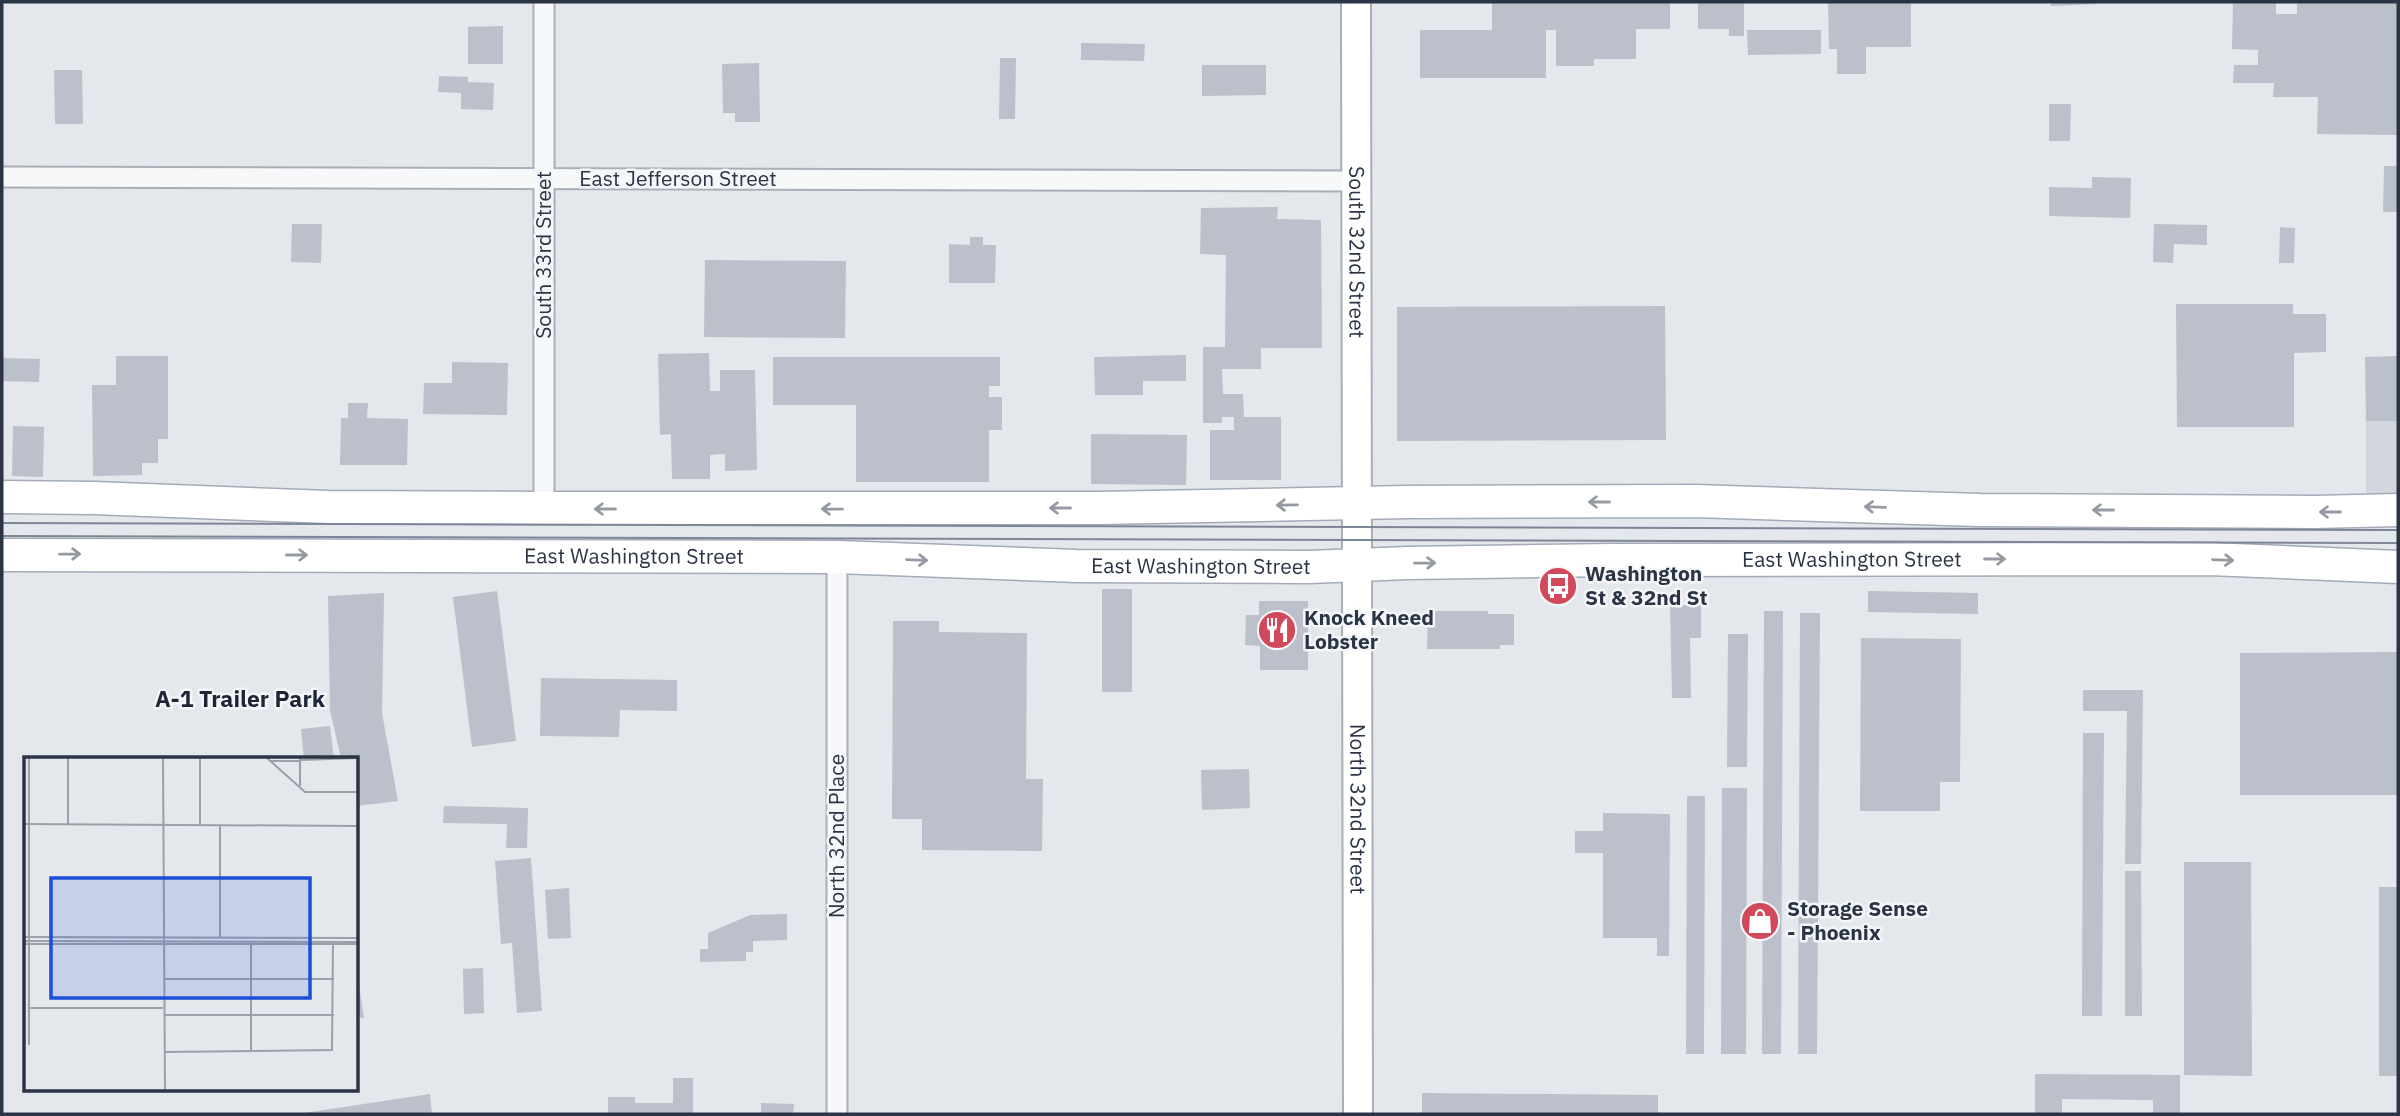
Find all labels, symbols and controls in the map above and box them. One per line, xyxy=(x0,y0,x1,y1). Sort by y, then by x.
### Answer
street label: East Jefferson Street xyxy=(579,164,777,192)
street label: South 32nd Street xyxy=(1343,166,1372,338)
street label: South 33rd Street xyxy=(529,171,557,339)
one-way arrow xyxy=(1587,495,1610,509)
one-way arrow xyxy=(1276,498,1299,512)
one-way arrow xyxy=(1864,500,1887,514)
one-way arrow xyxy=(1049,501,1072,515)
one-way arrow xyxy=(594,502,617,515)
one-way arrow xyxy=(821,502,844,516)
one-way arrow xyxy=(2091,503,2114,517)
one-way arrow xyxy=(2319,505,2342,519)
street label: East Washington Street xyxy=(524,541,744,570)
street label: East Washington Street xyxy=(1742,544,1962,573)
one-way arrow xyxy=(58,547,81,561)
one-way arrow xyxy=(286,548,309,562)
street label: East Washington Street xyxy=(1091,551,1311,580)
one-way arrow xyxy=(1983,552,2006,566)
one-way arrow xyxy=(905,553,928,567)
one-way arrow xyxy=(2211,553,2234,566)
one-way arrow xyxy=(1413,556,1436,569)
place label: Washington St & 32nd St xyxy=(1585,559,1708,611)
bus stop icon: Washington St & 32nd St xyxy=(1537,565,1579,607)
place label: Knock Kneed Lobster xyxy=(1304,603,1434,655)
restaurant icon: Knock Kneed Lobster xyxy=(1256,609,1298,651)
district label: A-1 Trailer Park xyxy=(155,683,326,713)
street label: North 32nd Street xyxy=(1344,724,1373,894)
street label: North 32nd Place xyxy=(822,754,850,918)
inset map xyxy=(24,757,359,1092)
place label: Storage Sense - Phoenix xyxy=(1787,894,1928,946)
shop icon: Storage Sense - Phoenix xyxy=(1739,900,1781,942)

